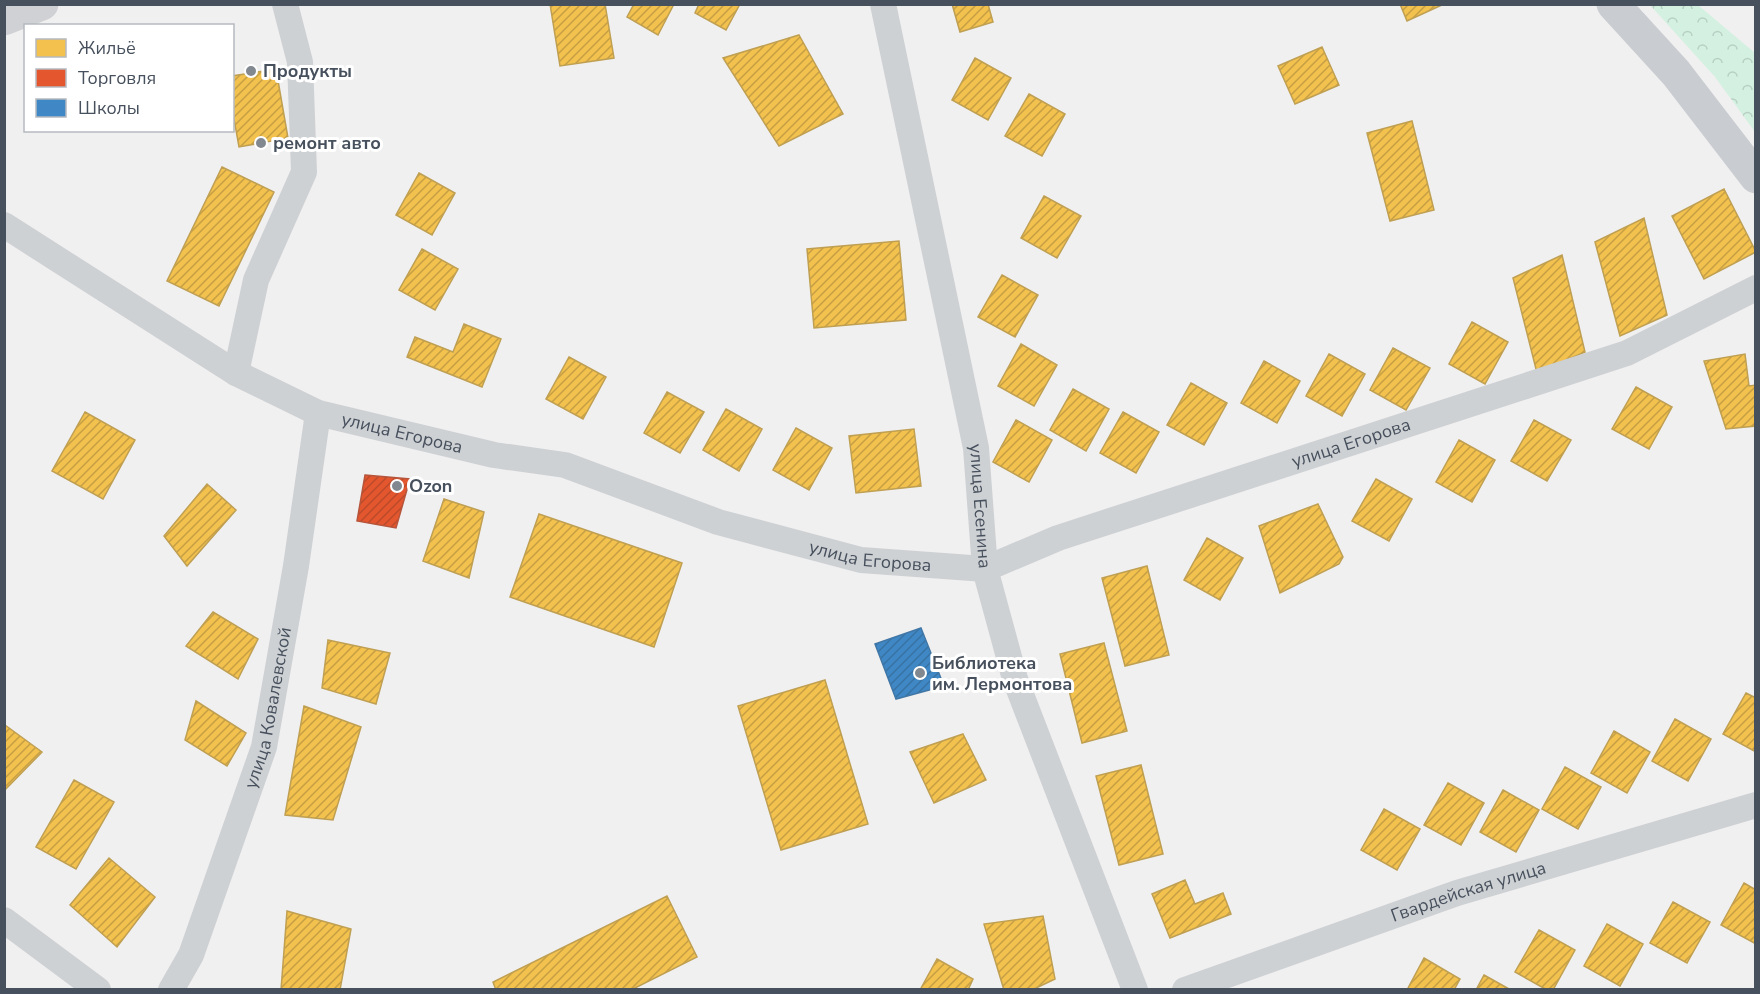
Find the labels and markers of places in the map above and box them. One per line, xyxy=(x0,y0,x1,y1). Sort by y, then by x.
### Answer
place label: Продукты xyxy=(263,59,352,83)
marker: Продукты xyxy=(244,64,258,78)
place label: ремонт авто xyxy=(273,131,381,155)
marker: ремонт авто xyxy=(254,136,268,150)
place label: Ozon xyxy=(409,474,452,498)
marker: Ozon xyxy=(390,479,404,493)
place label: Библиотека им. Лермонтова xyxy=(932,651,1072,696)
marker: Библиотека им. Лермонтова xyxy=(913,666,927,680)

